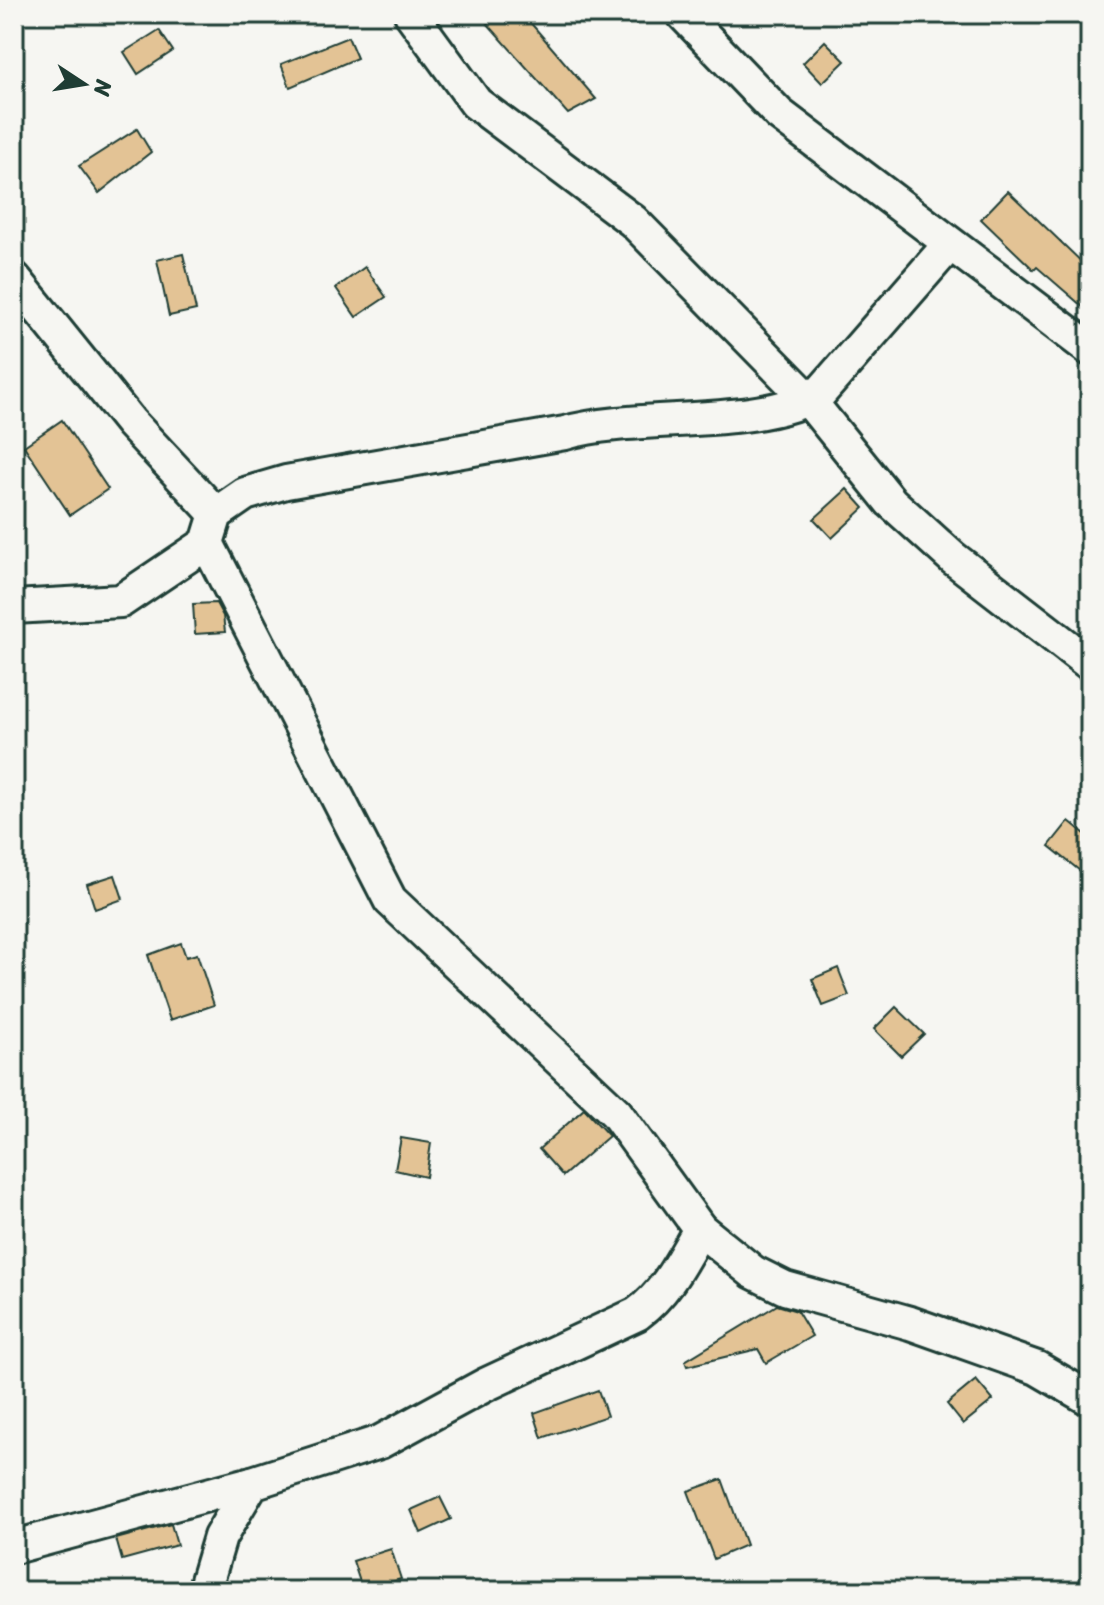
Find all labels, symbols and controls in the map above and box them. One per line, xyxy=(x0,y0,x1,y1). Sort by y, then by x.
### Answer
north arrow xyxy=(44,44,124,124)
text: N xyxy=(82,76,124,100)

